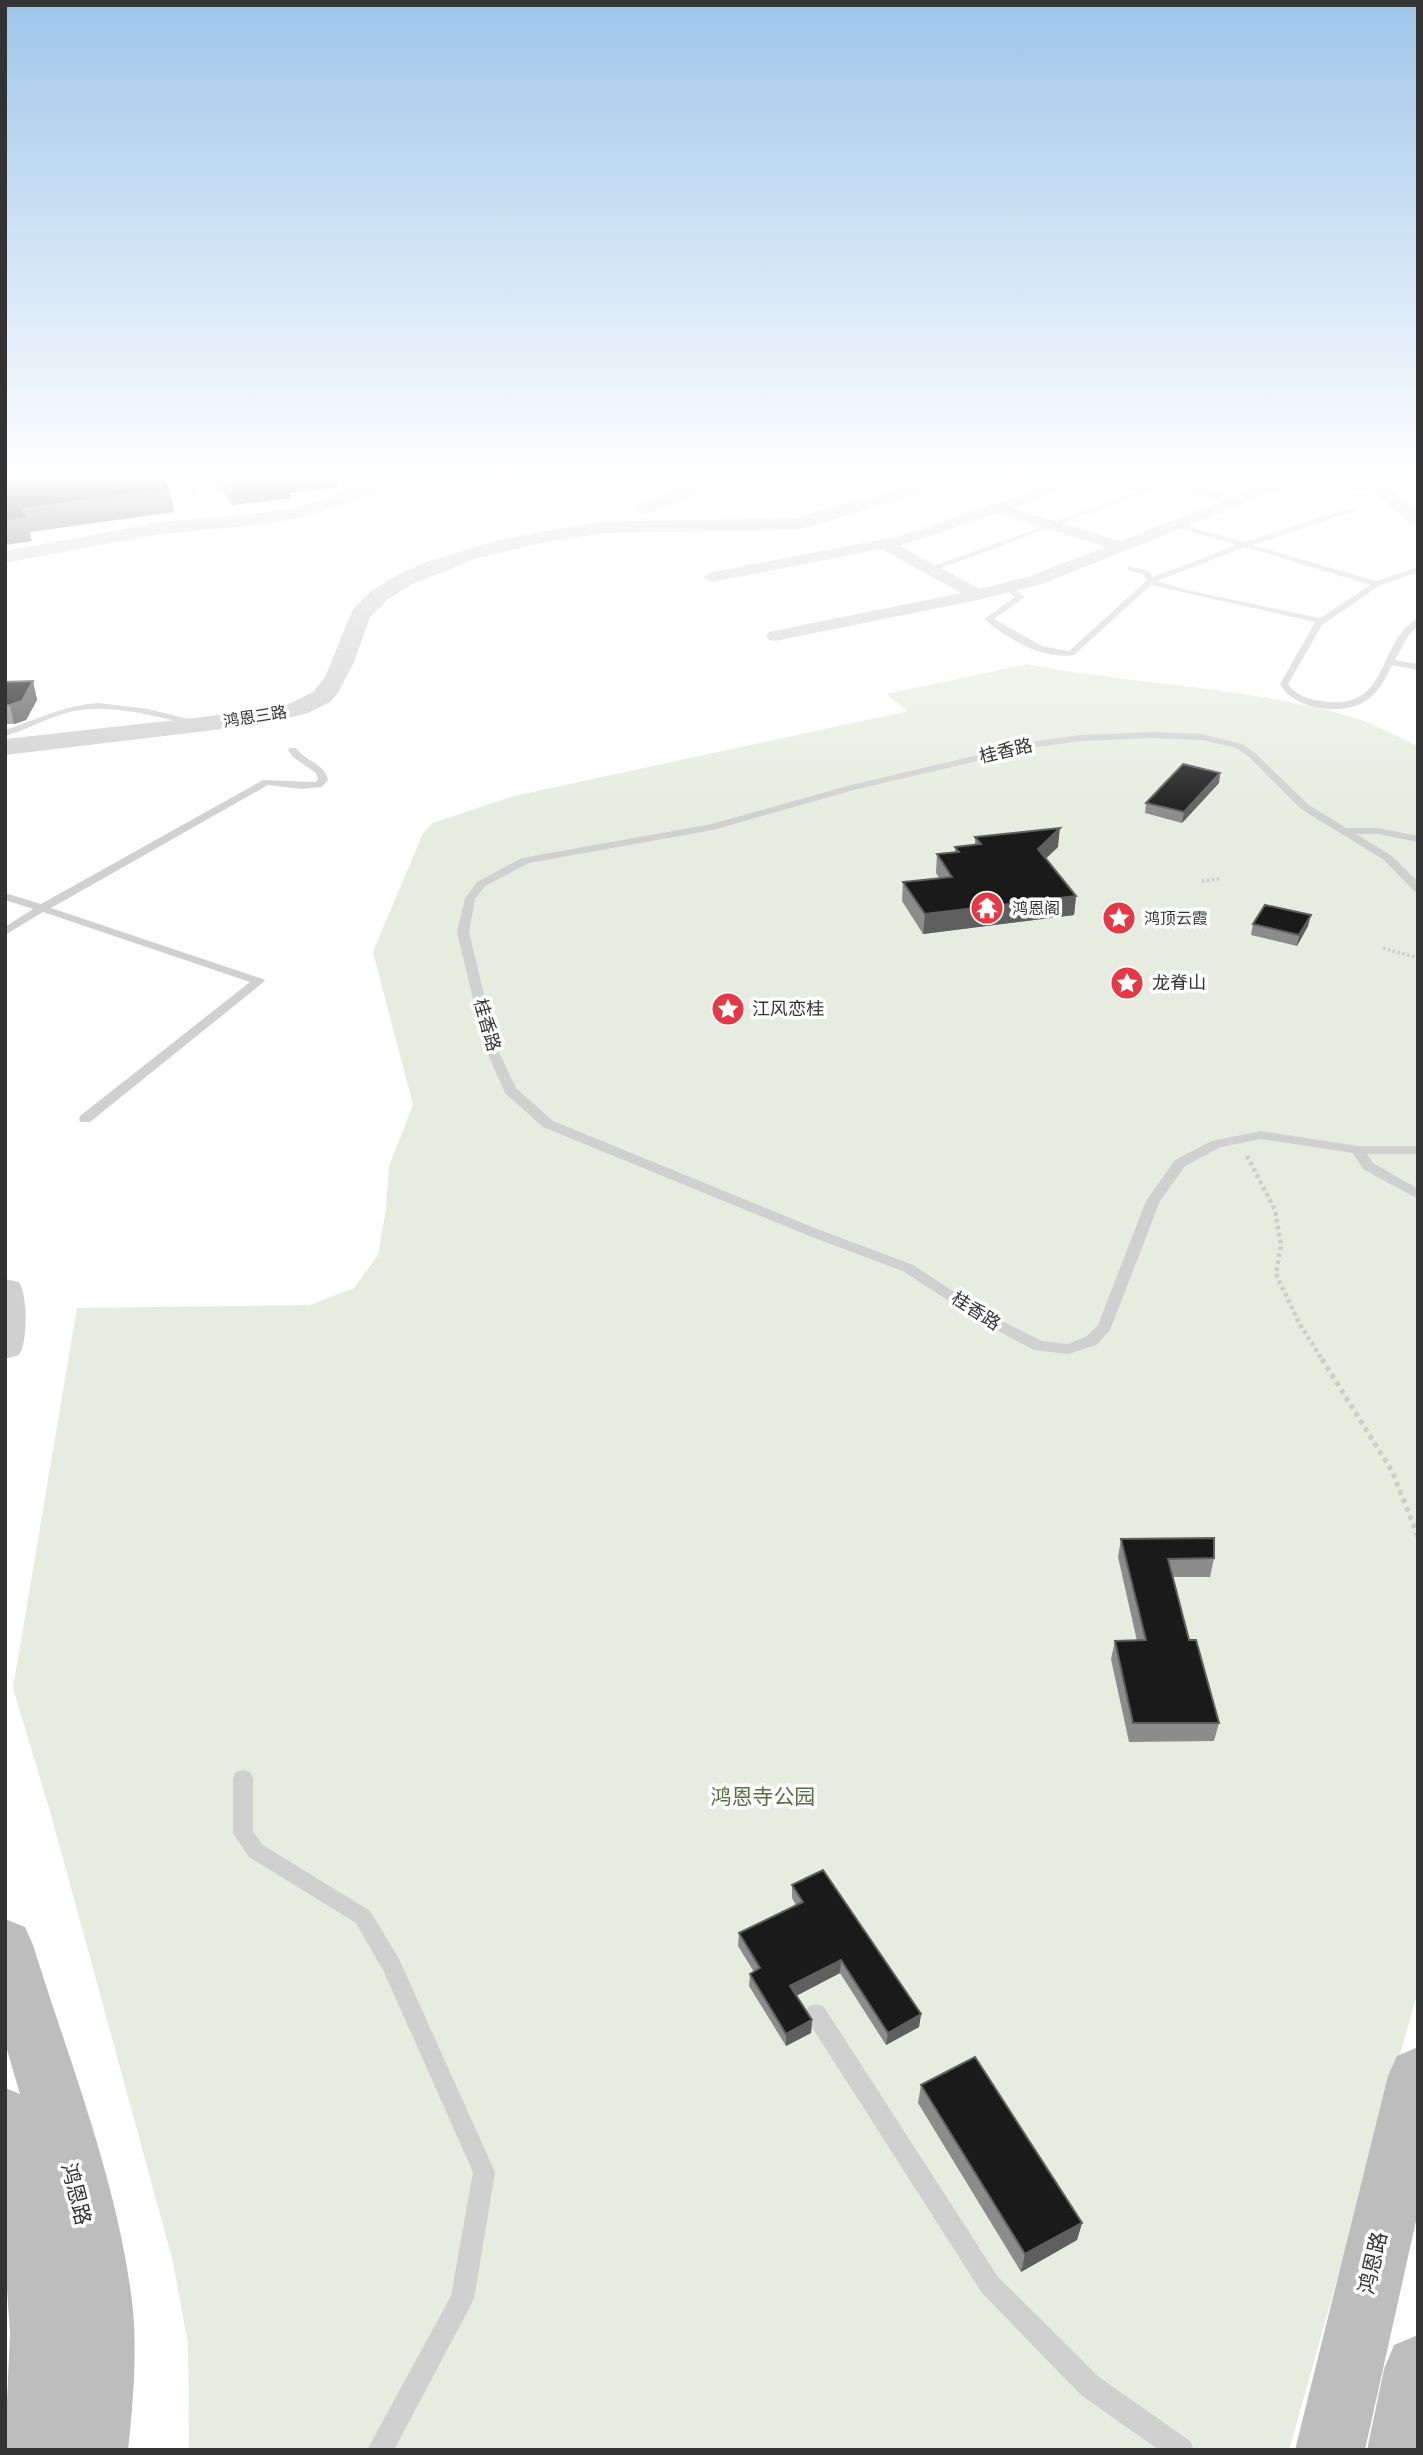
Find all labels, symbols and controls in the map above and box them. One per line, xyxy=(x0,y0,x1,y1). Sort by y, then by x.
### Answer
street label: 鸿恩三路 xyxy=(222,701,288,731)
street label: 桂香路 xyxy=(977,733,1035,767)
temple icon: 鸿恩阁 xyxy=(968,889,1006,927)
place label: 鸿恩阁 xyxy=(1012,898,1060,918)
place icon: 鸿顶云霞 xyxy=(1100,899,1138,937)
place label: 鸿顶云霞 xyxy=(1144,908,1208,928)
place icon: 龙脊山 xyxy=(1108,964,1146,1002)
place label: 龙脊山 xyxy=(1152,971,1206,993)
place icon: 江风恋桂 xyxy=(709,990,747,1028)
street label: 桂香路 xyxy=(470,996,506,1054)
place label: 江风恋桂 xyxy=(752,997,824,1019)
street label: 桂香路 xyxy=(948,1286,1005,1334)
park label: 鸿恩寺公园 xyxy=(711,1783,816,1809)
street label: 鸿恩路 xyxy=(57,2160,97,2227)
street label: 鸿恩路 xyxy=(1352,2229,1392,2296)

